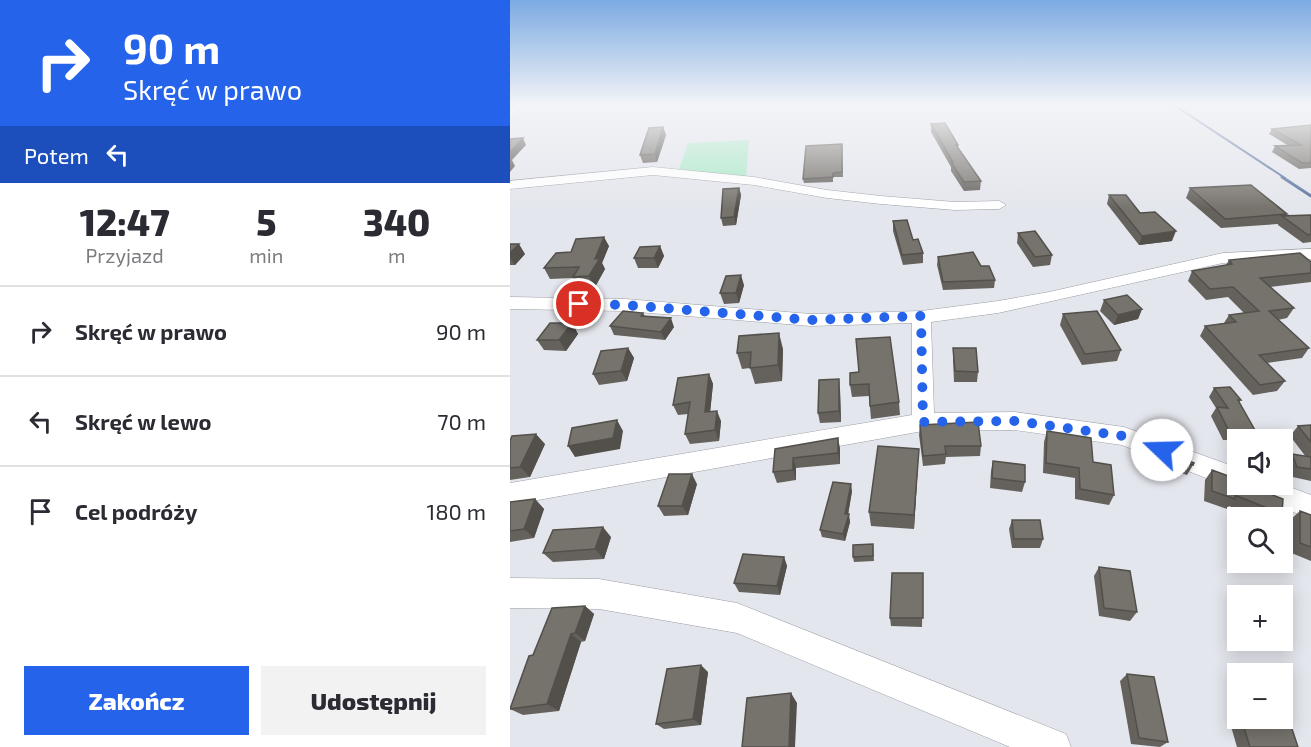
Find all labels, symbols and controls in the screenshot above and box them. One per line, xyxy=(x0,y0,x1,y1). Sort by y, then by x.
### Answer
text: 90 m xyxy=(123,22,220,72)
icon: right xyxy=(24,24,102,102)
text: Skręć w prawo xyxy=(123,73,302,105)
icon: left xyxy=(101,138,134,171)
text: Potem xyxy=(24,142,89,168)
text: 12:47 xyxy=(80,200,170,243)
text: 5 xyxy=(256,200,276,243)
text: 340 xyxy=(363,200,430,243)
text: Przyjazd xyxy=(86,243,164,267)
text: min xyxy=(249,243,283,267)
text: m xyxy=(388,243,405,267)
pin xyxy=(553,278,604,329)
icon: arrive xyxy=(562,287,595,320)
icon: right xyxy=(24,315,57,348)
text: Skręć w prawo xyxy=(75,318,227,344)
text: 90 m xyxy=(436,318,486,344)
icon: left xyxy=(24,405,57,438)
text: Skręć w lewo xyxy=(75,408,212,434)
text: 70 m xyxy=(437,408,486,434)
position arrow xyxy=(1130,418,1194,482)
map controls xyxy=(1227,429,1293,729)
button: sound xyxy=(1227,429,1293,495)
icon: arrive xyxy=(24,495,57,528)
text: Cel podróży xyxy=(75,498,197,524)
text: 180 m xyxy=(426,498,486,524)
button: search xyxy=(1227,507,1293,573)
button: + xyxy=(1227,585,1293,651)
button: − xyxy=(1227,663,1293,729)
button: Zakończ xyxy=(24,666,249,735)
button: Udostępnij xyxy=(261,666,486,735)

